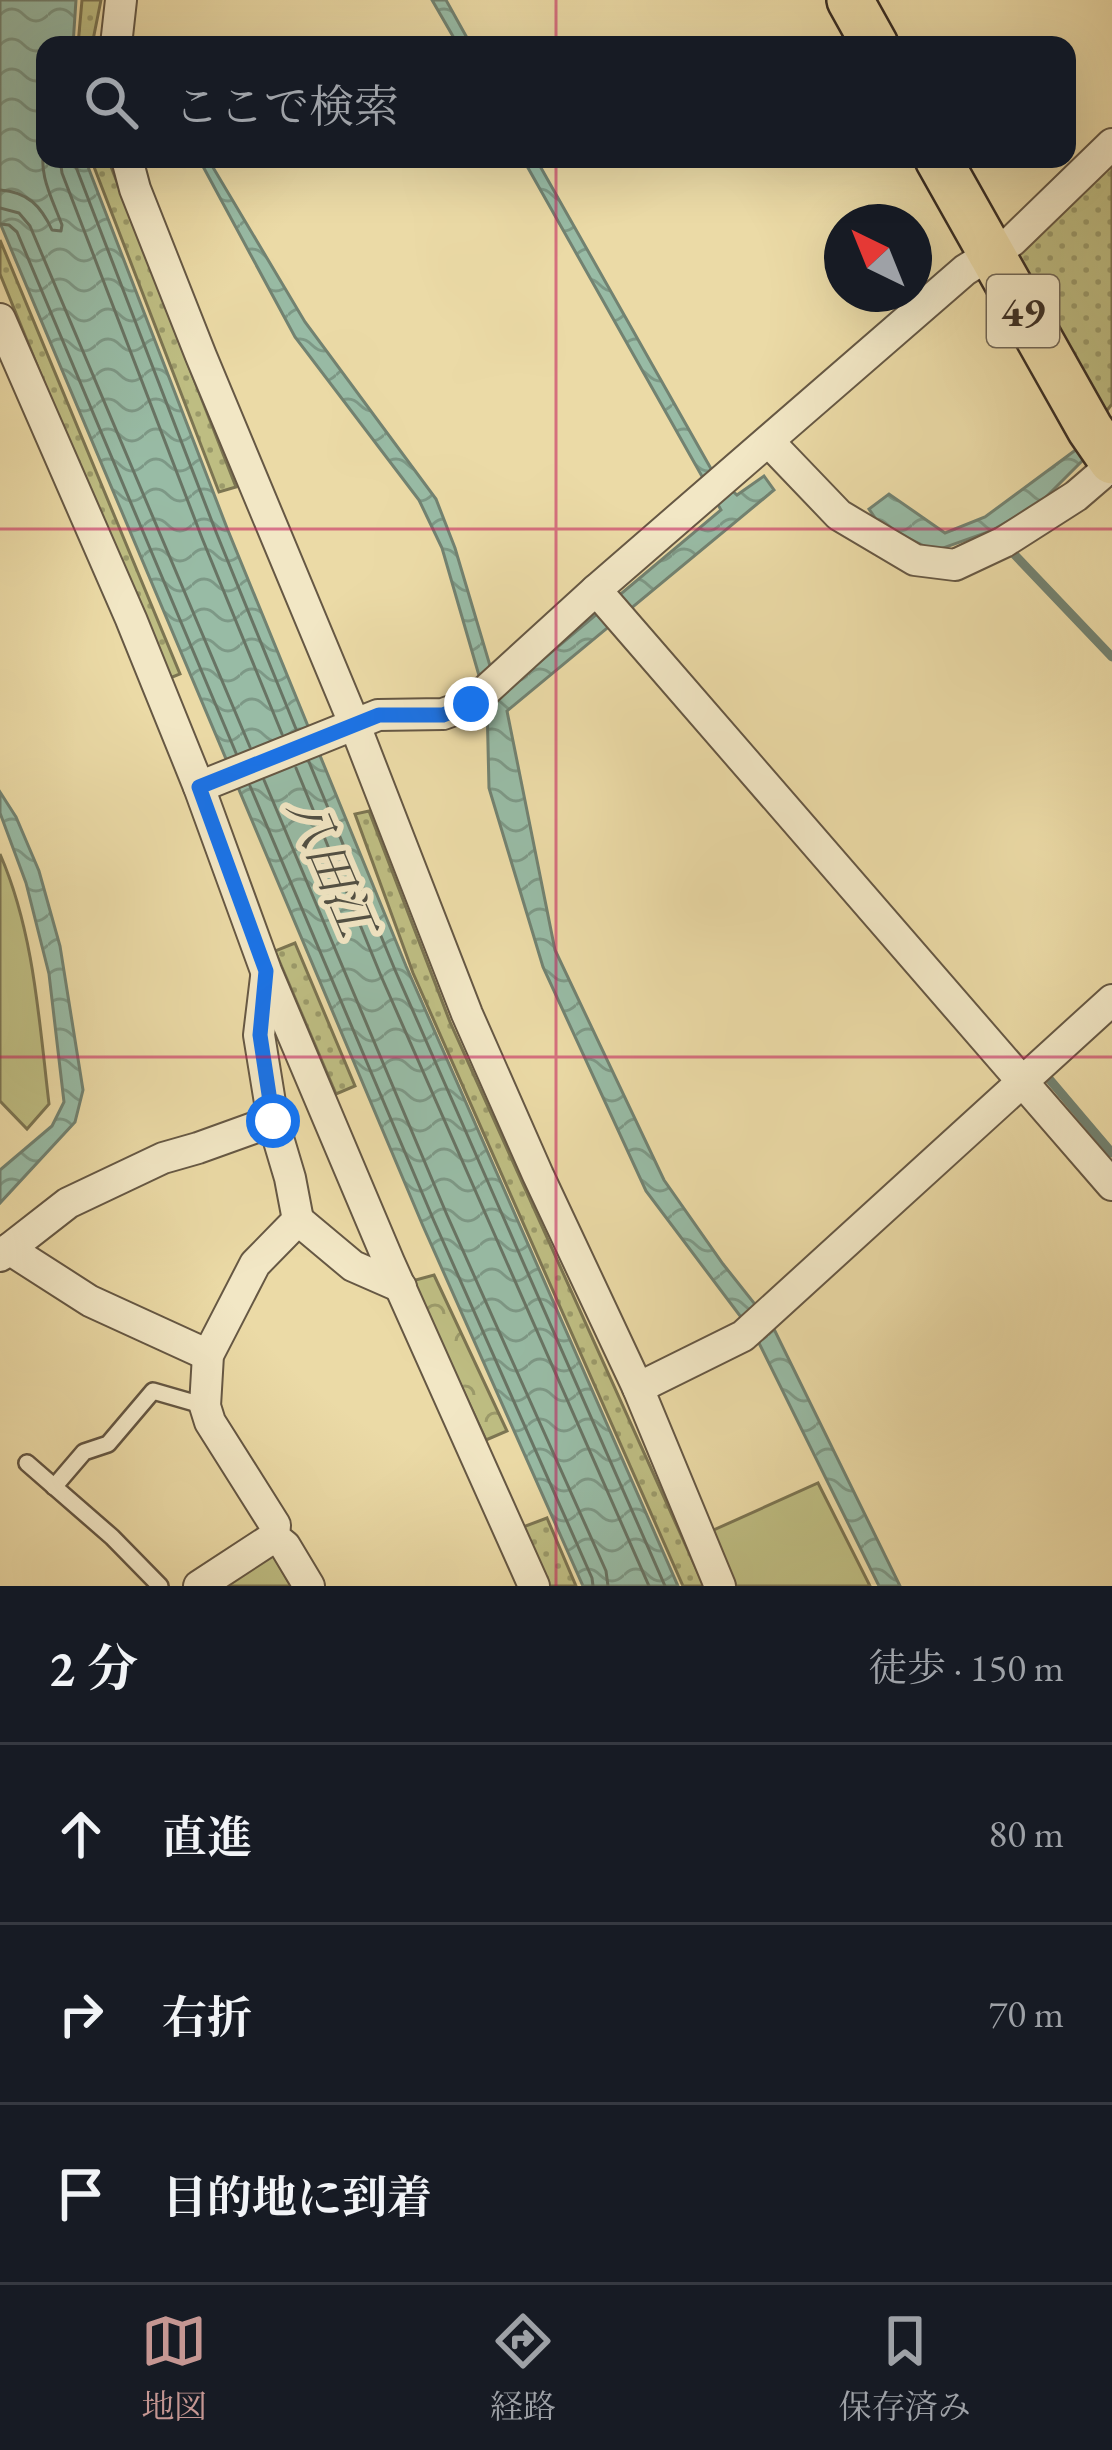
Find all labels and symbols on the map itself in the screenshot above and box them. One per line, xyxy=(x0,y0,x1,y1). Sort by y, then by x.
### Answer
north arrow xyxy=(824,204,932,312)
road number: 49 xyxy=(987,275,1059,347)
route end xyxy=(444,677,498,731)
water label: 八田江 xyxy=(274,788,390,950)
route start xyxy=(246,1094,300,1148)

